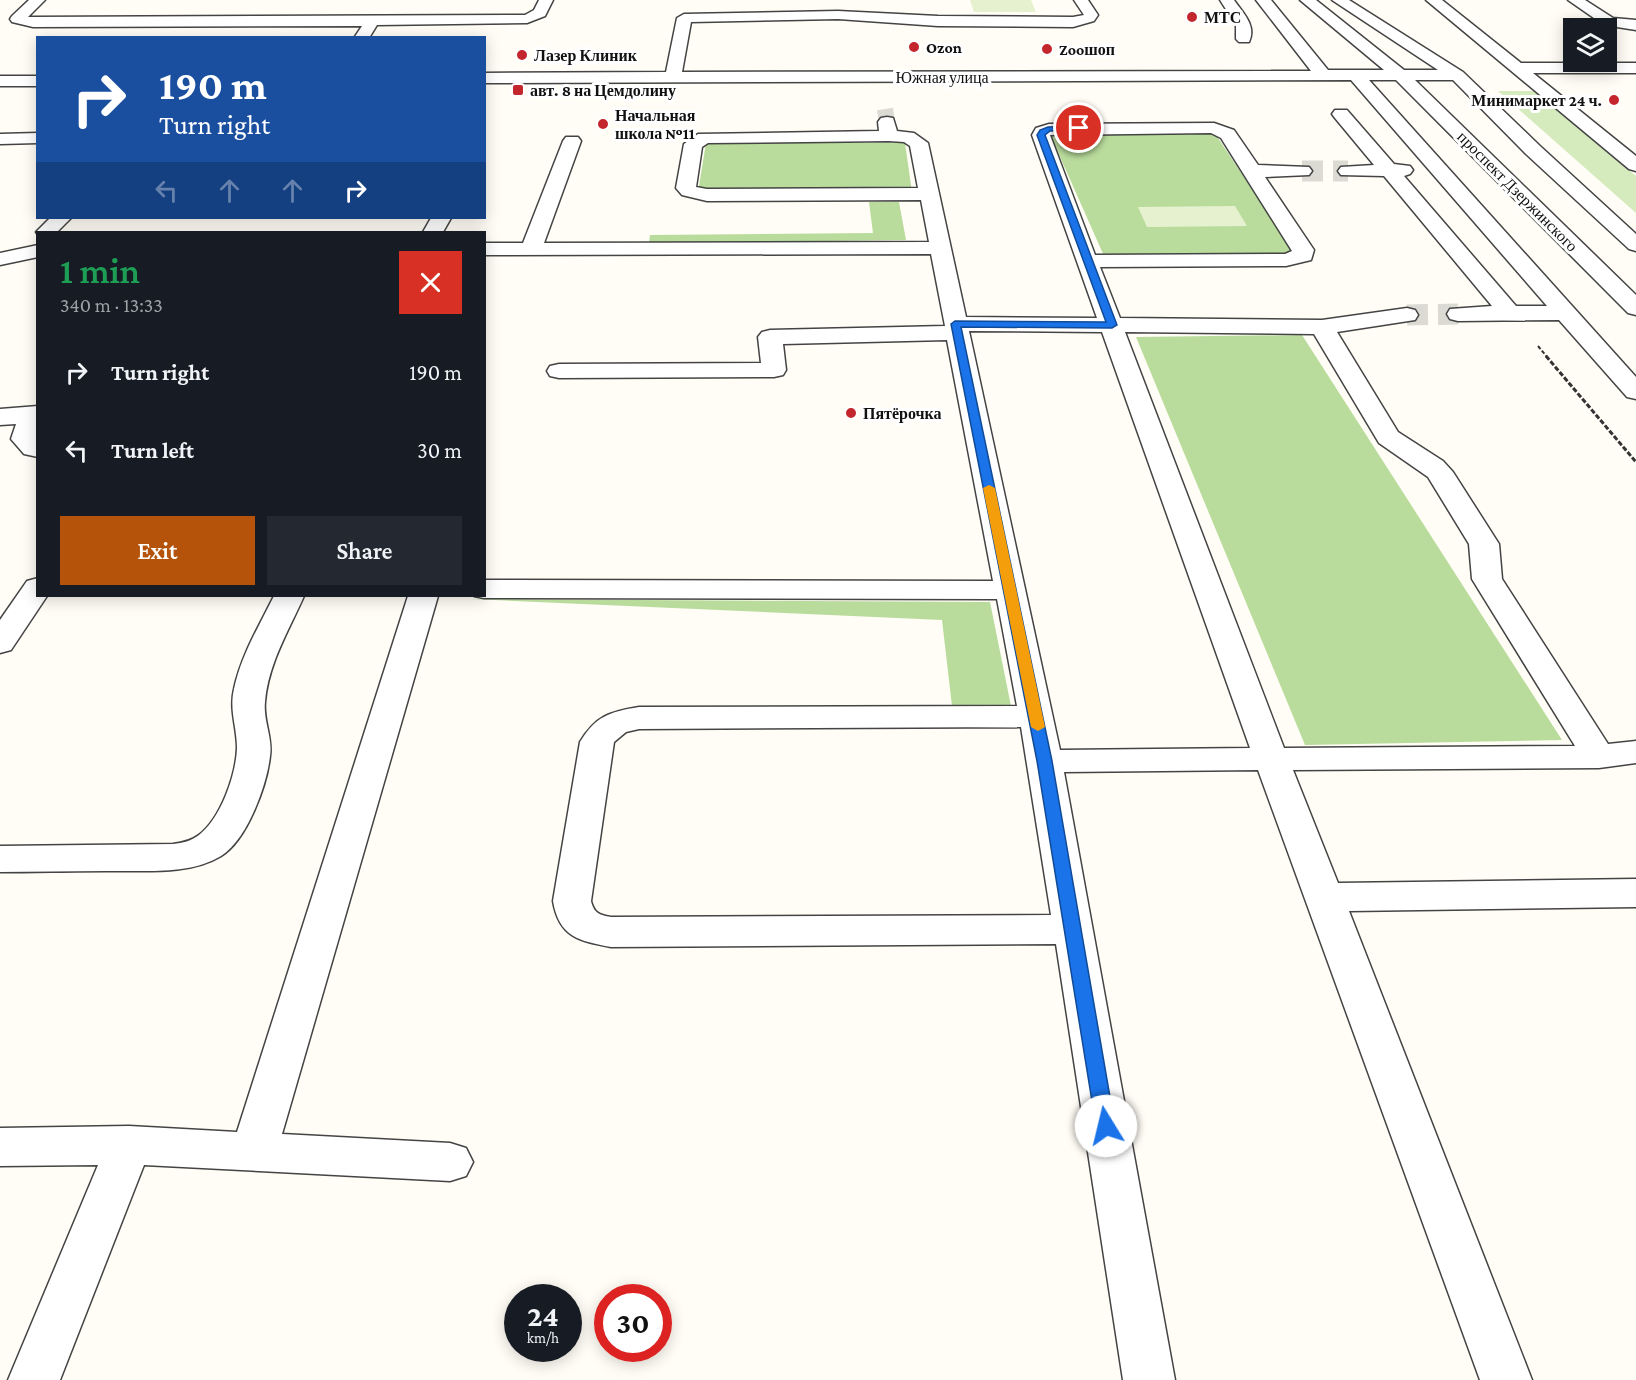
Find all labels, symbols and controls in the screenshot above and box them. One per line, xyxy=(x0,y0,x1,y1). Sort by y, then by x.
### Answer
place label: МТС xyxy=(1204,9,1241,26)
marker: МТС xyxy=(1185,10,1199,24)
map controls xyxy=(1563,18,1617,72)
button: layers xyxy=(1563,18,1617,72)
place label: Ozon xyxy=(926,39,962,56)
marker: Ozon xyxy=(907,40,921,54)
place label: Zooшоп xyxy=(1059,41,1115,58)
marker: Zooшоп xyxy=(1040,42,1054,56)
place label: Лазер Клиник xyxy=(534,47,638,65)
marker: Лазер Клиник xyxy=(515,48,529,62)
icon: right xyxy=(60,60,138,138)
text: 190 m xyxy=(159,61,267,108)
street label: Южная улица xyxy=(895,69,989,87)
place label: авт. 8 на Цемдолину xyxy=(530,82,676,100)
marker: авт. 8 на Цемдолину xyxy=(511,83,525,97)
place label: Минимаркет 24 ч. xyxy=(1471,92,1602,110)
marker: Минимаркет 24 ч. xyxy=(1607,93,1621,107)
pin xyxy=(1053,102,1104,153)
place label: Начальная школа №11 xyxy=(615,107,696,142)
text: Turn right xyxy=(159,110,270,140)
icon: arrive xyxy=(1062,111,1095,144)
marker: Начальная школа №11 xyxy=(596,117,610,131)
street label: проспект Дзержинского xyxy=(1454,128,1581,255)
icon: left xyxy=(150,174,183,207)
icon: ahead xyxy=(213,174,246,207)
icon: ahead xyxy=(276,174,309,207)
icon: right xyxy=(339,174,372,207)
text: 1 min xyxy=(60,251,140,291)
button: close xyxy=(399,251,462,314)
text: 340 m · 13:33 xyxy=(60,294,163,316)
icon: right xyxy=(60,356,93,389)
text: Turn right xyxy=(111,360,209,385)
text: 190 m xyxy=(409,360,462,385)
place label: Пятёрочка xyxy=(863,405,942,423)
marker: Пятёрочка xyxy=(844,406,858,420)
icon: left xyxy=(60,434,93,467)
text: Turn left xyxy=(111,438,194,463)
text: 30 m xyxy=(417,438,462,463)
button: Exit xyxy=(60,516,255,585)
button: Share xyxy=(267,516,462,585)
position arrow xyxy=(1074,1094,1138,1158)
speed limit sign: 30 xyxy=(594,1284,672,1362)
text: 24 xyxy=(527,1299,559,1332)
text: km/h xyxy=(527,1330,559,1346)

